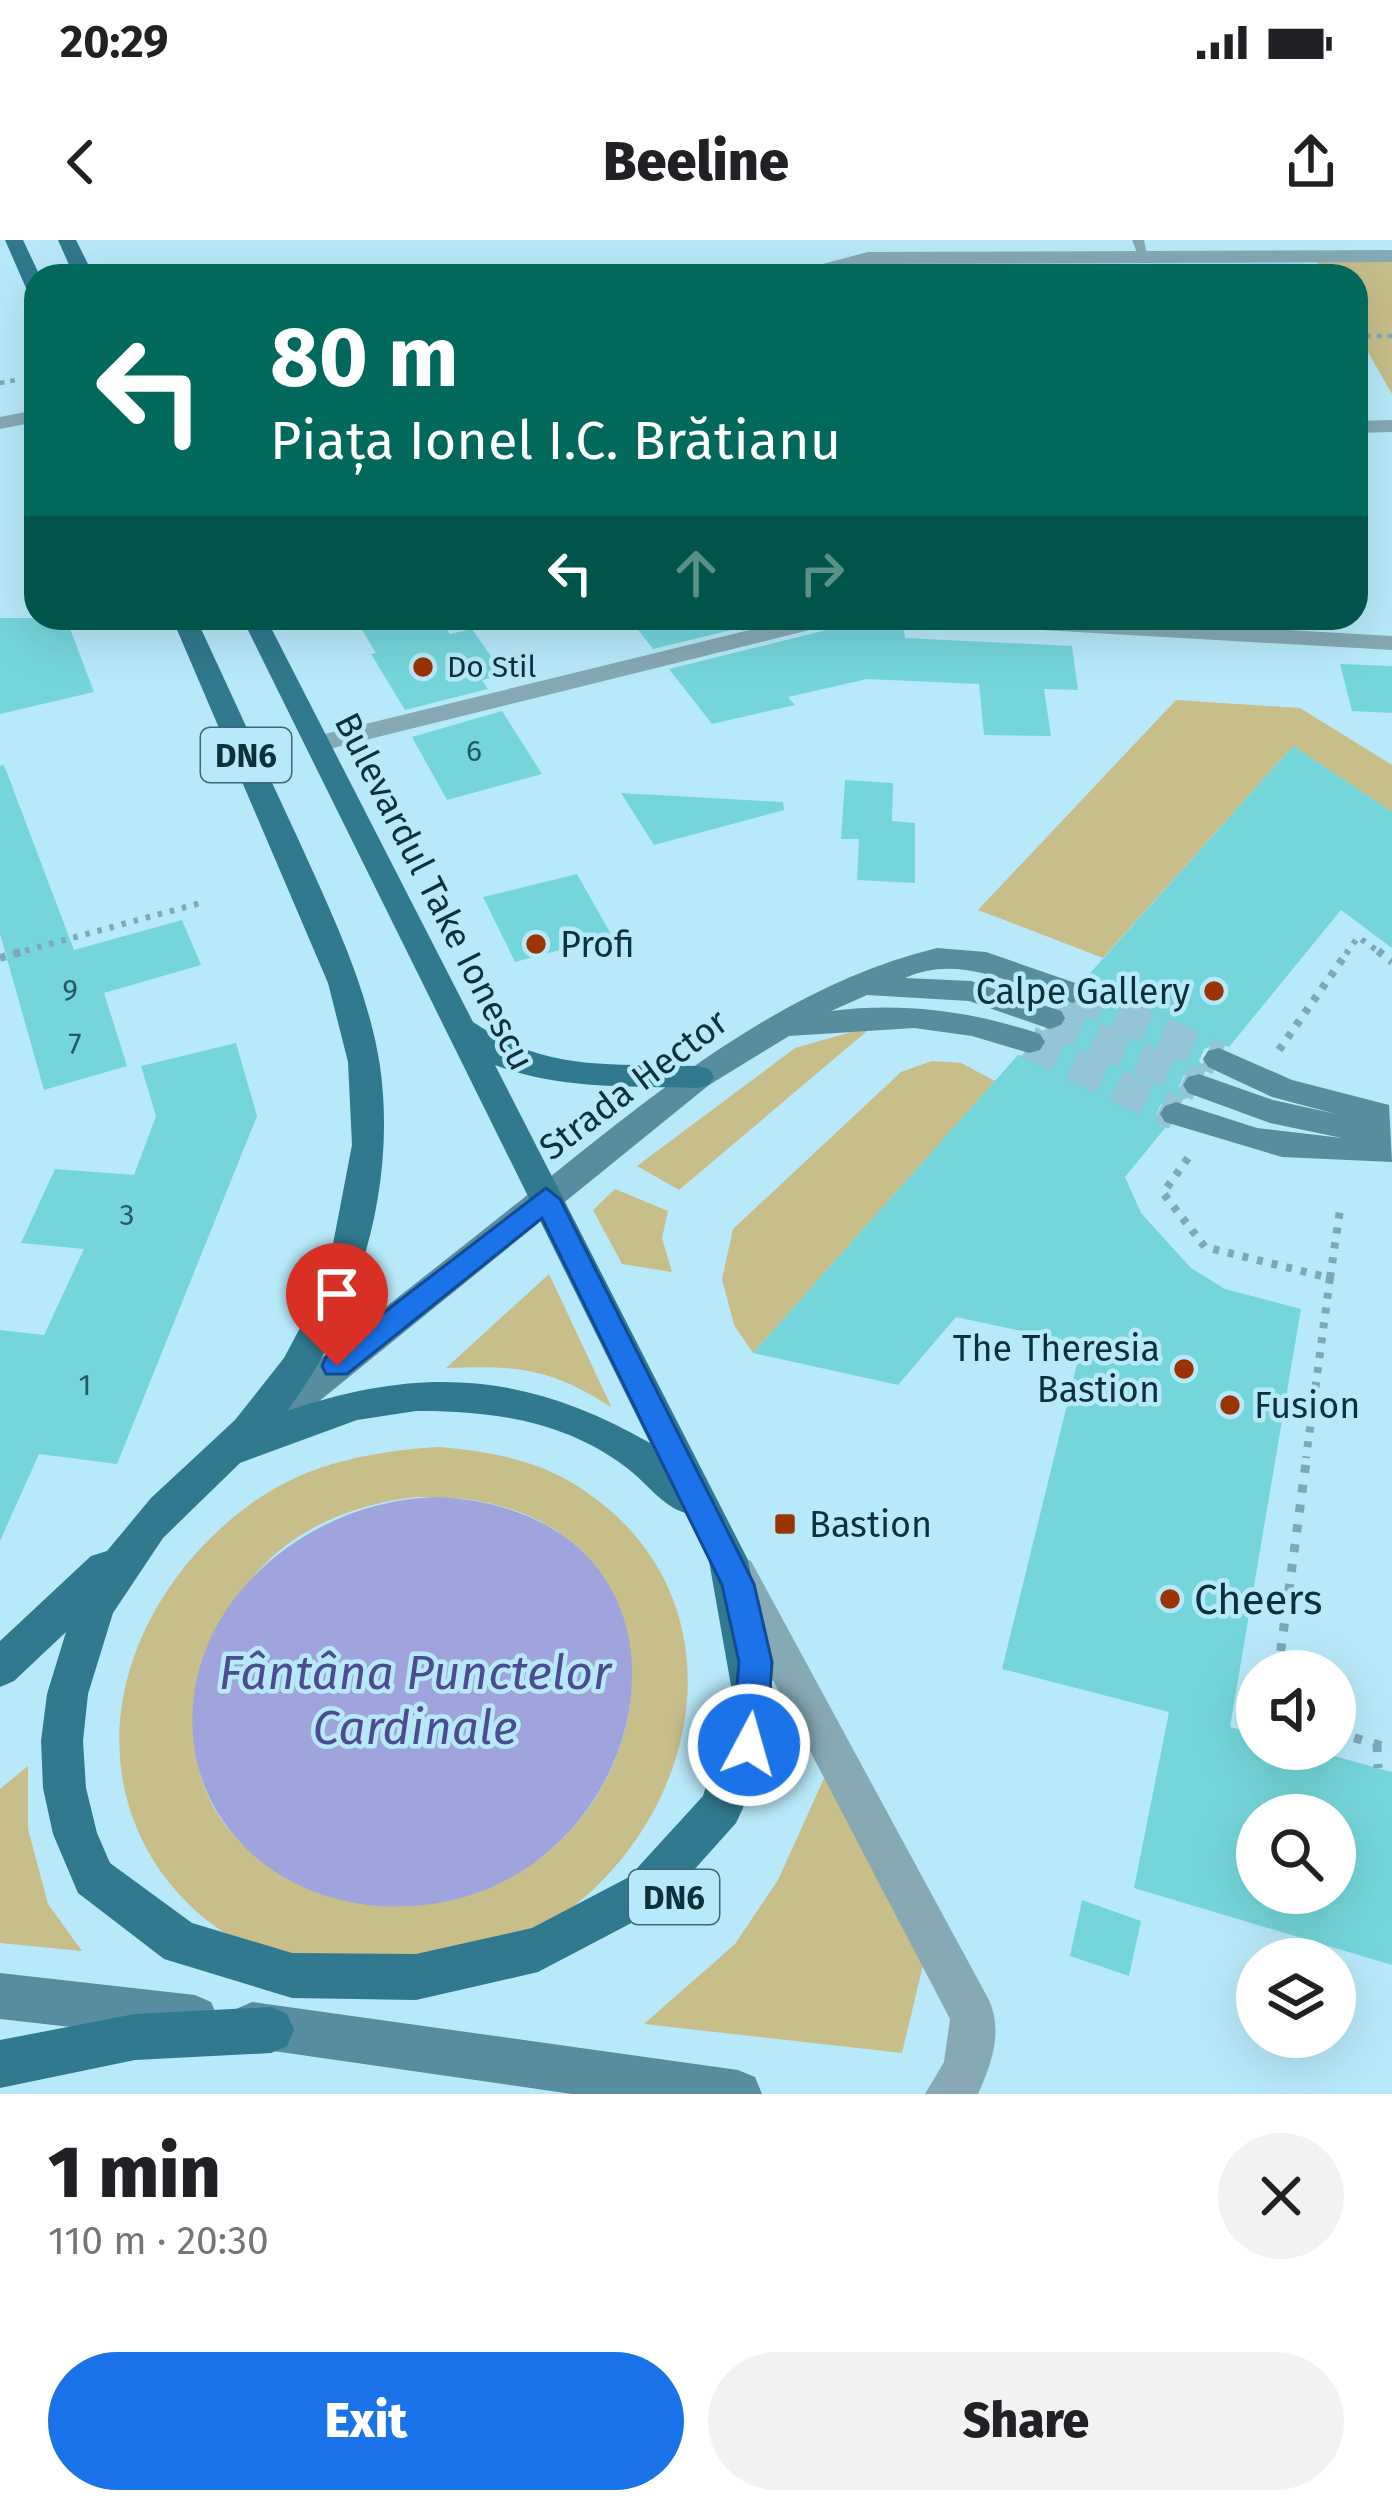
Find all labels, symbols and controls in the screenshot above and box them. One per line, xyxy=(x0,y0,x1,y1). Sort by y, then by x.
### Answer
text: 20:29 xyxy=(60,15,168,69)
icon: back xyxy=(48,129,114,195)
icon: share xyxy=(1278,129,1344,195)
text: Beeline xyxy=(603,130,789,194)
text: 80 m xyxy=(270,307,459,408)
icon: left xyxy=(72,312,228,468)
text: Piața Ionel I.C. Brătianu xyxy=(270,409,841,473)
icon: left xyxy=(537,540,603,606)
icon: ahead xyxy=(663,540,729,606)
icon: right xyxy=(789,540,855,606)
place label: Do Stil xyxy=(447,649,536,685)
marker: Do Stil xyxy=(410,654,436,680)
street label: Bulevardul Take Ionescu xyxy=(325,705,543,1078)
road number: DN6 xyxy=(201,728,291,782)
house number: 6 xyxy=(466,733,482,769)
place label: Profi xyxy=(560,923,635,967)
marker: Profi xyxy=(523,931,549,957)
place label: Calpe Gallery xyxy=(976,970,1190,1014)
house number: 9 xyxy=(62,972,78,1008)
marker: Calpe Gallery xyxy=(1201,978,1227,1004)
street label: Strada Hector xyxy=(531,1000,736,1170)
house number: 7 xyxy=(68,1026,82,1062)
house number: 3 xyxy=(120,1197,134,1233)
pin xyxy=(286,1243,388,1366)
icon: arrive xyxy=(304,1261,370,1327)
place label: The Theresia Bastion xyxy=(953,1327,1160,1412)
marker: The Theresia Bastion xyxy=(1171,1356,1197,1382)
house number: 1 xyxy=(79,1367,92,1403)
place label: Fusion xyxy=(1254,1384,1360,1428)
marker: Fusion xyxy=(1217,1392,1243,1418)
place label: Bastion xyxy=(809,1503,932,1547)
marker: Bastion xyxy=(772,1511,798,1537)
place label: Cheers xyxy=(1194,1575,1323,1625)
marker: Cheers xyxy=(1157,1586,1183,1612)
water label: Fântâna Punctelor Cardinale xyxy=(219,1644,613,1757)
map controls xyxy=(1236,1650,1356,2058)
button: sound xyxy=(1236,1650,1356,1770)
position arrow xyxy=(686,1682,812,1808)
button: search xyxy=(1236,1794,1356,1914)
road number: DN6 xyxy=(629,1870,719,1924)
button: layers xyxy=(1236,1938,1356,2058)
text: 1 min xyxy=(48,2130,221,2216)
button: close xyxy=(1218,2133,1344,2259)
text: 110 m · 20:30 xyxy=(48,2218,269,2264)
button: Exit xyxy=(48,2352,684,2490)
button: Share xyxy=(708,2352,1344,2490)

